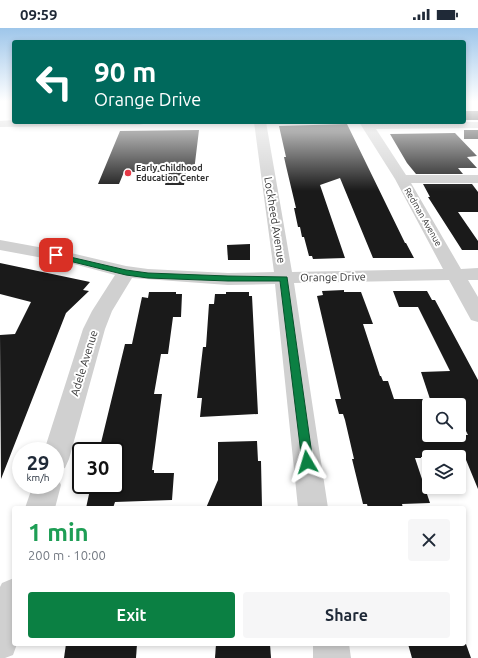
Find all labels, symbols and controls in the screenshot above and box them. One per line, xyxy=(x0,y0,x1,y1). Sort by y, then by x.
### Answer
text: 09:59 xyxy=(20,6,58,23)
icon: left xyxy=(28,56,80,108)
text: 90 m xyxy=(94,56,156,87)
text: Orange Drive xyxy=(94,89,201,109)
place label: Early Childhood Education Center xyxy=(136,163,209,183)
marker: Early Childhood Education Center xyxy=(123,168,133,178)
street label: Lockheed Avenue xyxy=(262,176,288,264)
street label: Redman Avenue xyxy=(402,186,444,248)
pin xyxy=(39,238,73,272)
icon: arrive xyxy=(45,244,67,266)
street label: Orange Drive xyxy=(300,270,366,284)
street label: Adele Avenue xyxy=(68,329,100,397)
map controls xyxy=(422,398,466,494)
button: search xyxy=(422,398,466,442)
position arrow xyxy=(286,441,328,483)
speed limit sign: 30 xyxy=(72,442,124,494)
button: layers xyxy=(422,450,466,494)
text: 29 xyxy=(27,451,49,474)
text: km/h xyxy=(26,472,50,483)
text: 1 min xyxy=(28,519,89,546)
button: close xyxy=(408,519,450,561)
text: 200 m · 10:00 xyxy=(28,548,106,562)
button: Exit xyxy=(28,592,235,638)
button: Share xyxy=(243,592,450,638)

